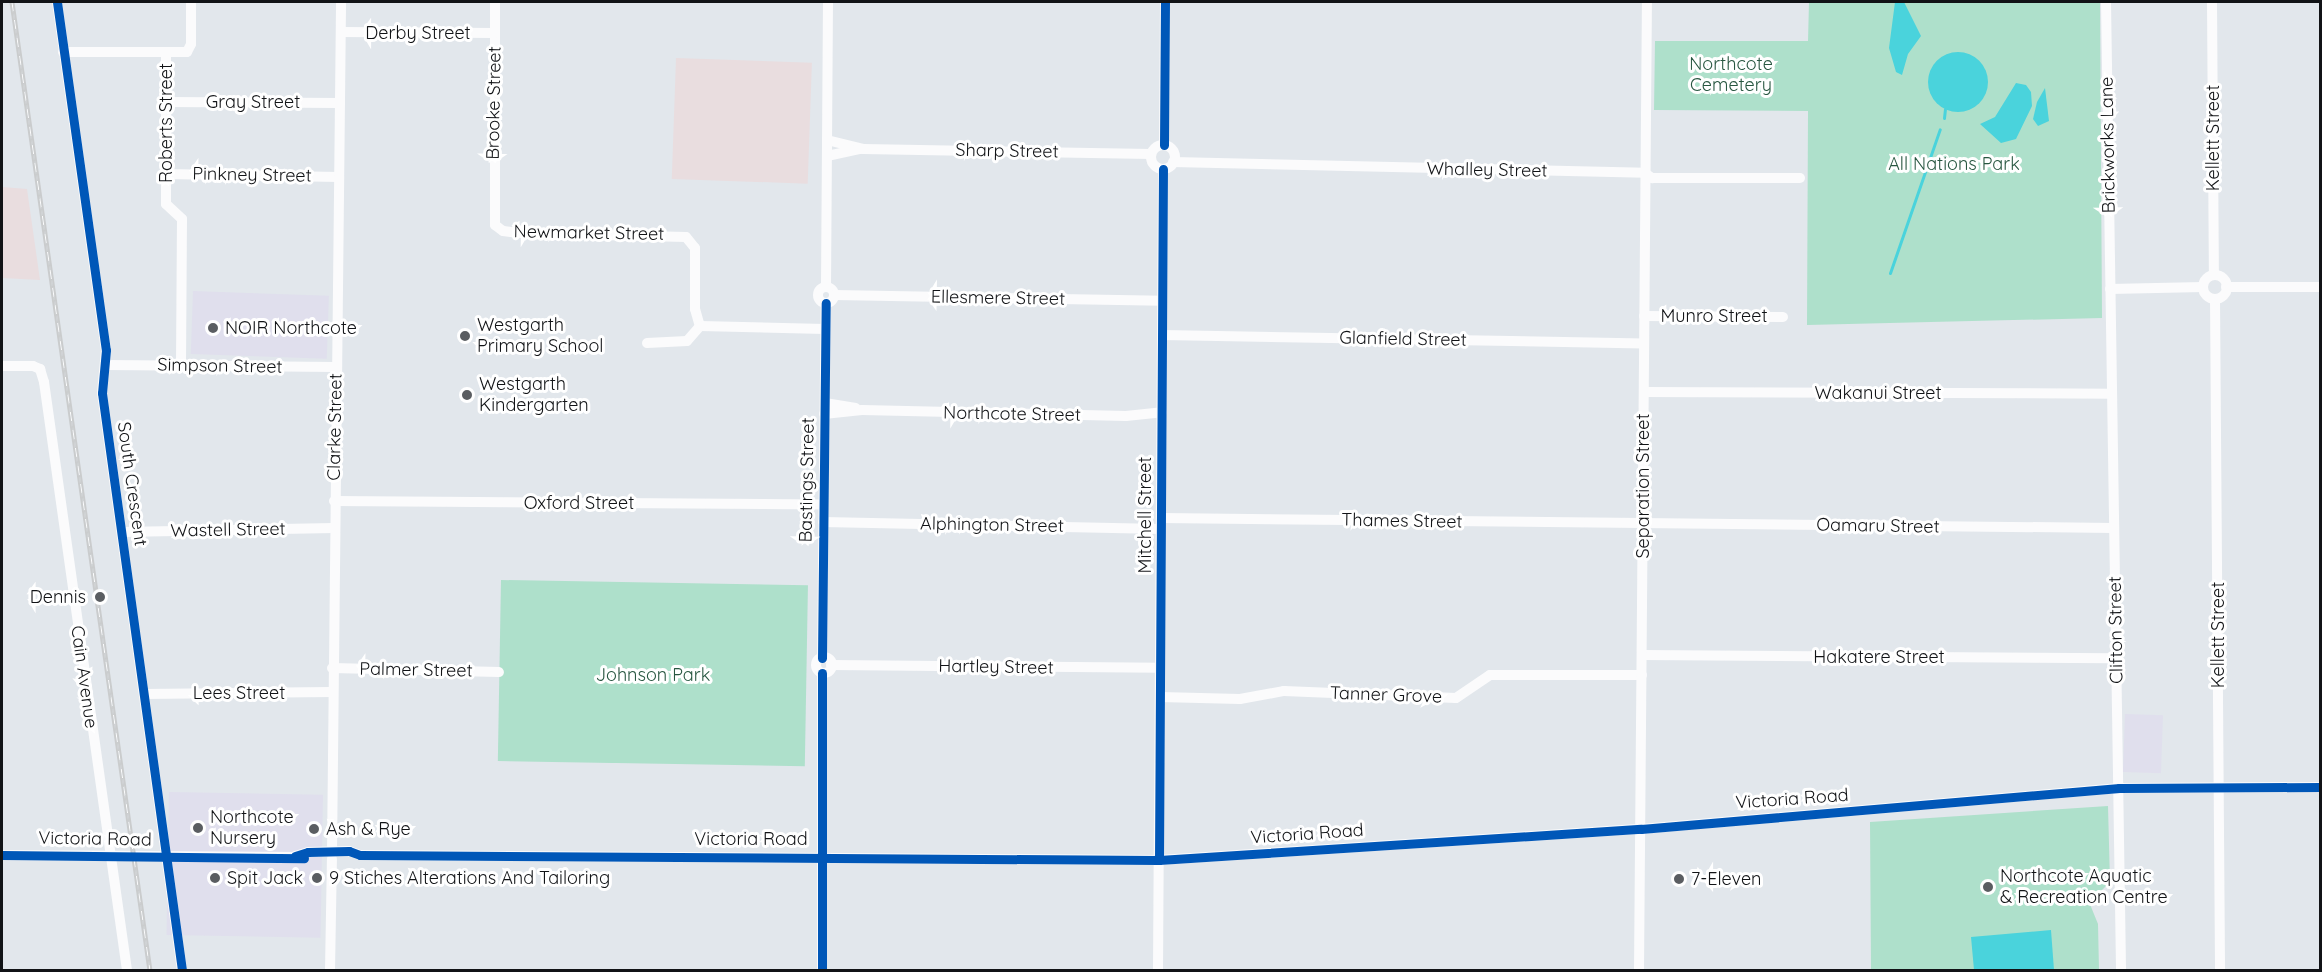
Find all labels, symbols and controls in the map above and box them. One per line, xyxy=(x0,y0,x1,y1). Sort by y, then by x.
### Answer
street label: Derby Street xyxy=(365,22,471,44)
street label: Brooke Street xyxy=(482,46,506,160)
park label: Northcote Cemetery xyxy=(1689,54,1773,97)
street label: Roberts Street xyxy=(155,63,177,183)
street label: Brickworks Lane xyxy=(2096,76,2120,214)
street label: Kellett Street xyxy=(2202,85,2224,191)
street label: Gray Street xyxy=(206,91,300,113)
street label: Sharp Street xyxy=(955,139,1059,163)
park label: All Nations Park xyxy=(1888,153,2020,175)
street label: Whalley Street xyxy=(1426,158,1548,182)
street label: Pinkney Street xyxy=(192,163,312,187)
street label: Newmarket Street xyxy=(513,221,665,245)
street label: Ellesmere Street xyxy=(931,286,1065,310)
street label: Munro Street xyxy=(1660,305,1768,327)
place label: Westgarth Primary School xyxy=(477,315,603,358)
place label: NOIR Northcote xyxy=(225,317,357,339)
marker: NOIR Northcote xyxy=(206,321,220,335)
street label: Glanfield Street xyxy=(1339,327,1467,351)
marker: Westgarth Primary School xyxy=(458,329,472,343)
street label: Simpson Street xyxy=(157,354,283,378)
street label: Clarke Street xyxy=(323,373,347,481)
place label: Westgarth Kindergarten xyxy=(479,374,589,416)
street label: Wakanui Street xyxy=(1814,382,1942,404)
marker: Westgarth Kindergarten xyxy=(460,388,474,402)
street label: Northcote Street xyxy=(943,402,1081,426)
street label: Separation Street xyxy=(1632,413,1654,559)
street label: Bastings Street xyxy=(795,417,819,543)
street label: South Crescent xyxy=(113,420,151,548)
street label: Mitchell Street xyxy=(1134,457,1156,573)
street label: Oxford Street xyxy=(524,492,634,514)
street label: Thames Street xyxy=(1341,509,1463,533)
street label: Alphington Street xyxy=(920,513,1064,537)
street label: Oamaru Street xyxy=(1816,514,1940,538)
street label: Wastell Street xyxy=(170,518,286,542)
street label: Clifton Street xyxy=(2104,576,2128,684)
street label: Kellett Street xyxy=(2207,582,2229,688)
place label: Dennis xyxy=(30,586,86,608)
marker: Dennis xyxy=(91,588,109,606)
street label: Cain Avenue xyxy=(66,624,102,730)
street label: Hakatere Street xyxy=(1813,646,1945,668)
street label: Hartley Street xyxy=(938,655,1054,679)
street label: Palmer Street xyxy=(359,658,473,682)
park label: Johnson Park xyxy=(596,664,710,686)
street label: Lees Street xyxy=(193,682,285,704)
street label: Tanner Grove xyxy=(1330,682,1442,708)
street label: Victoria Road xyxy=(1735,784,1849,814)
place label: Northcote Nursery xyxy=(210,807,294,850)
place label: Ash & Rye xyxy=(326,818,411,840)
street label: Victoria Road xyxy=(1250,819,1364,849)
marker: Northcote Nursery xyxy=(191,821,205,835)
marker: Ash & Rye xyxy=(307,822,321,836)
street label: Victoria Road xyxy=(38,827,152,851)
street label: Victoria Road xyxy=(694,828,808,850)
place label: Northcote Aquatic & Recreation Centre xyxy=(2000,866,2168,908)
place label: Spit Jack xyxy=(227,867,303,889)
place label: 9 Stiches Alterations And Tailoring xyxy=(329,867,610,889)
place label: 7-Eleven xyxy=(1691,868,1762,890)
marker: Spit Jack xyxy=(208,871,222,885)
marker: 9 Stiches Alterations And Tailoring xyxy=(310,871,324,885)
marker: 7-Eleven xyxy=(1672,872,1686,886)
marker: Northcote Aquatic & Recreation Centre xyxy=(1981,880,1995,894)

